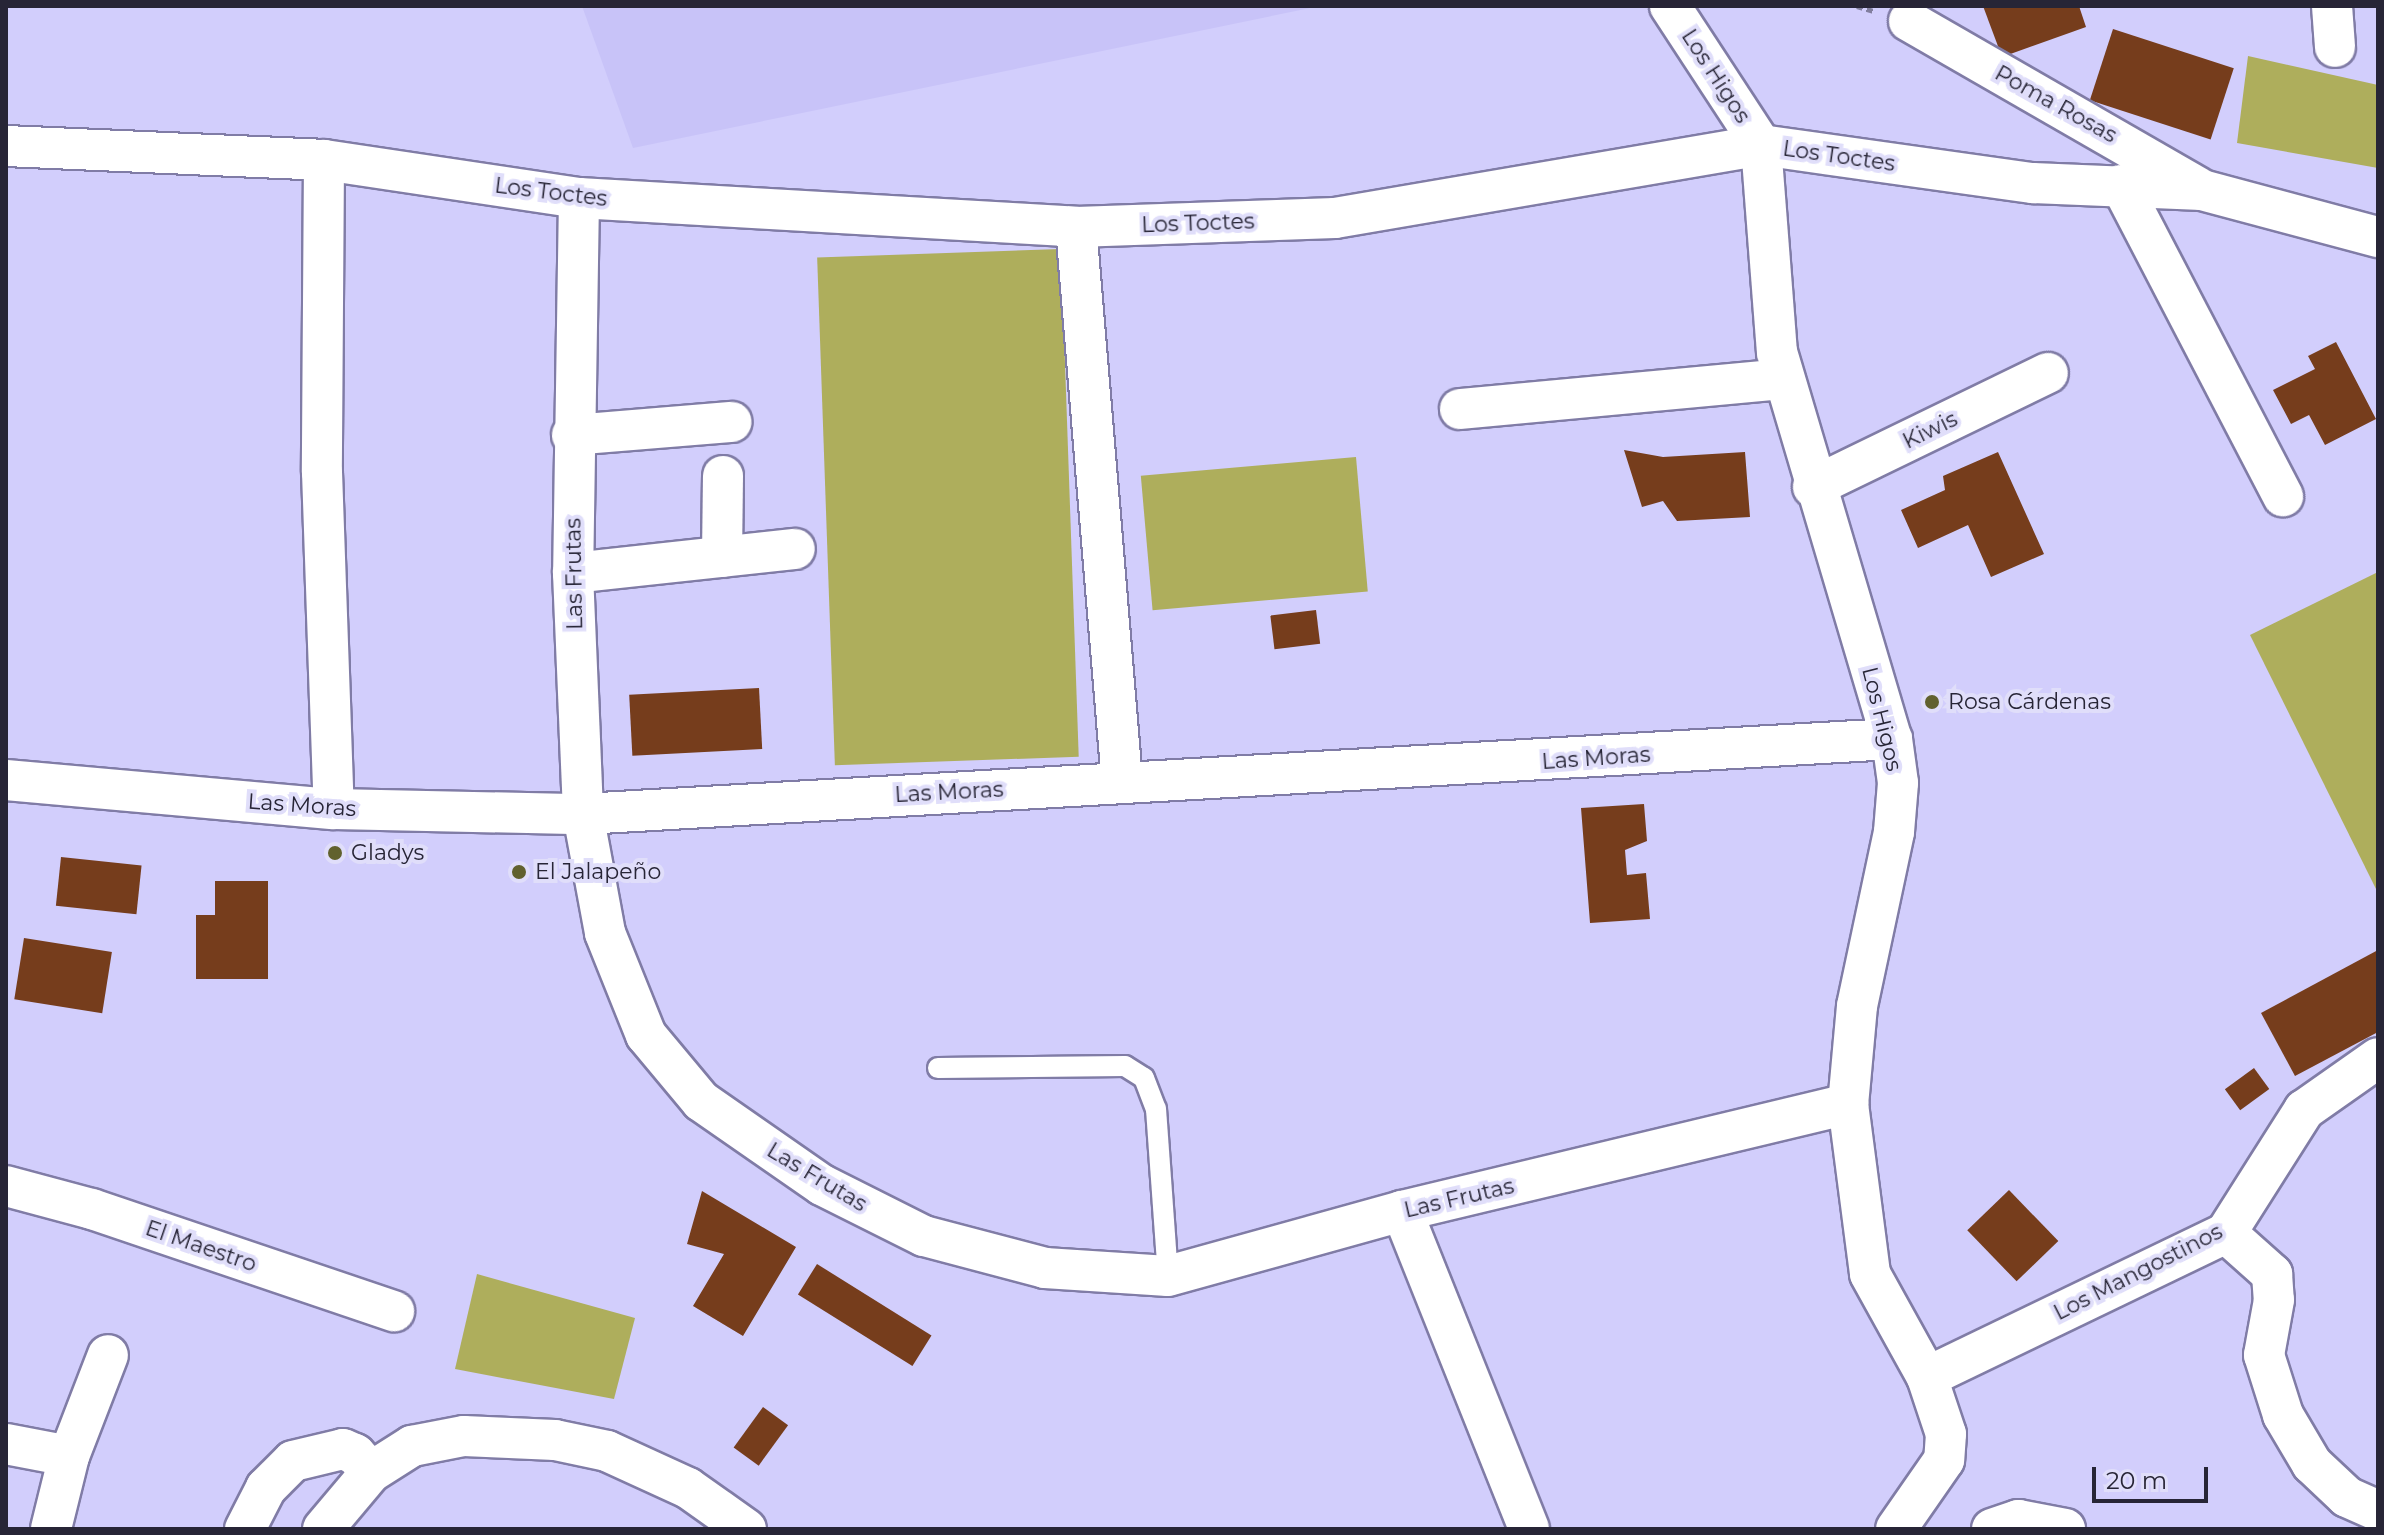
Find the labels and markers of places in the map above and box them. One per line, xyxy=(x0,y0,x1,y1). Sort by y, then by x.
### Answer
place label: Rosa Cárdenas xyxy=(1948,689,2111,715)
marker: Rosa Cárdenas xyxy=(1923,693,1941,711)
place label: Gladys xyxy=(351,840,424,866)
marker: Gladys xyxy=(326,844,344,862)
place label: El Jalapeño xyxy=(535,859,661,885)
marker: El Jalapeño xyxy=(510,863,528,881)

